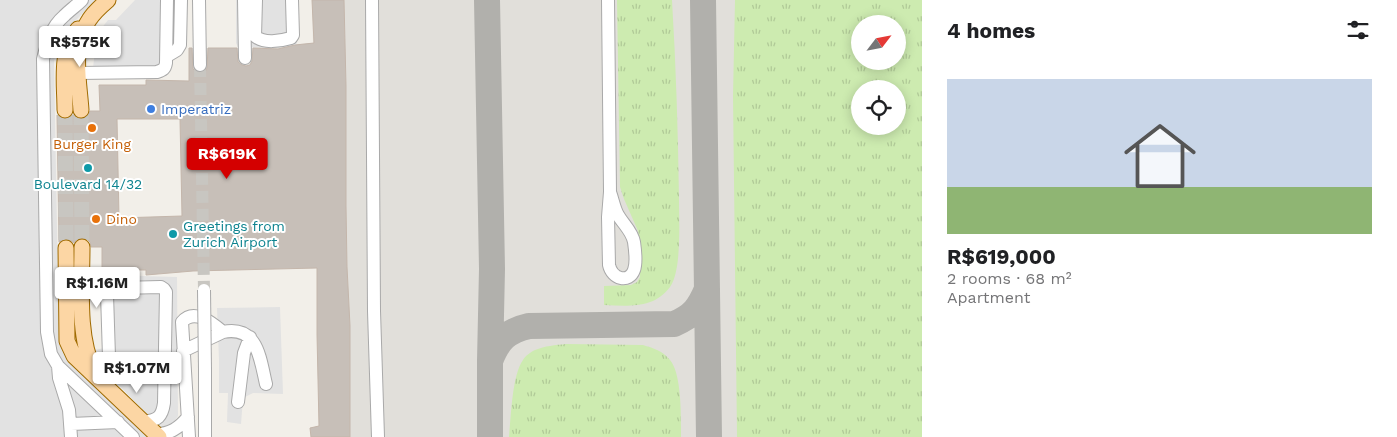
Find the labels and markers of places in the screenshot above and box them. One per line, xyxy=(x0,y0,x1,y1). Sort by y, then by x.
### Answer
pin: R$575K xyxy=(39,26,121,68)
place label: Imperatriz xyxy=(161,101,231,117)
marker: Imperatriz xyxy=(145,103,157,115)
marker: Burger King xyxy=(86,122,98,134)
place label: Burger King xyxy=(53,136,131,152)
pin: R$619K xyxy=(186,138,268,180)
marker: Boulevard 14/32 xyxy=(82,162,94,174)
place label: Boulevard 14/32 xyxy=(34,176,142,192)
place label: Dino xyxy=(106,211,137,227)
marker: Dino xyxy=(90,213,102,225)
place label: Greetings from Zurich Airport xyxy=(183,218,285,250)
marker: Greetings from Zurich Airport xyxy=(167,228,179,240)
pin: R$1.16M xyxy=(51,266,143,309)
pin: R$1.07M xyxy=(91,352,183,394)

